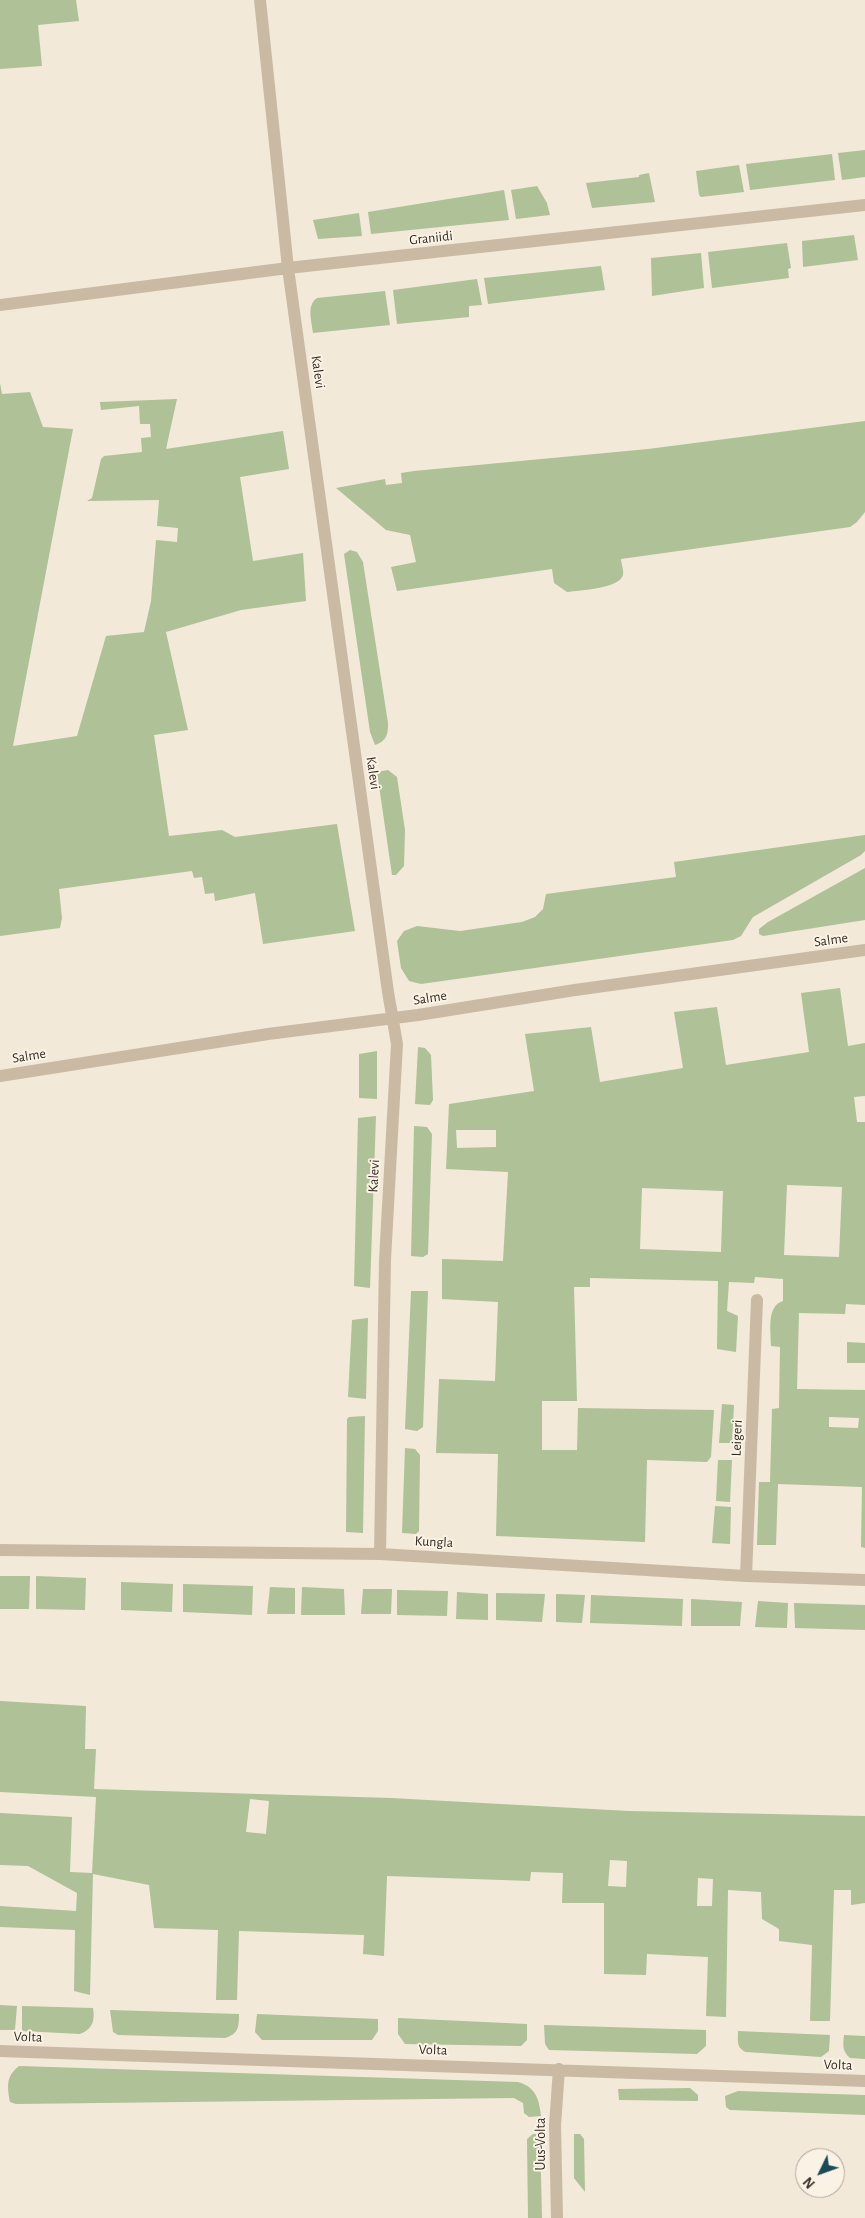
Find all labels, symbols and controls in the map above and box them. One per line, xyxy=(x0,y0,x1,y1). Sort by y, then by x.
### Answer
street label: Graniidi xyxy=(409,227,453,249)
street label: Kalevi xyxy=(307,354,329,390)
street label: Kalevi xyxy=(362,755,384,791)
street label: Salme xyxy=(813,929,849,951)
street label: Salme xyxy=(412,987,448,1009)
street label: Salme xyxy=(11,1045,47,1067)
street label: Kalevi xyxy=(365,1159,383,1193)
street label: Leigeri xyxy=(728,1419,746,1457)
street label: Kungla xyxy=(414,1533,454,1551)
street label: Volta xyxy=(13,2028,43,2046)
street label: Volta xyxy=(418,2041,448,2059)
street label: Volta xyxy=(823,2056,853,2074)
street label: Uus-Volta xyxy=(533,2118,549,2170)
north arrow xyxy=(795,2148,845,2198)
text: N xyxy=(801,2174,818,2191)

